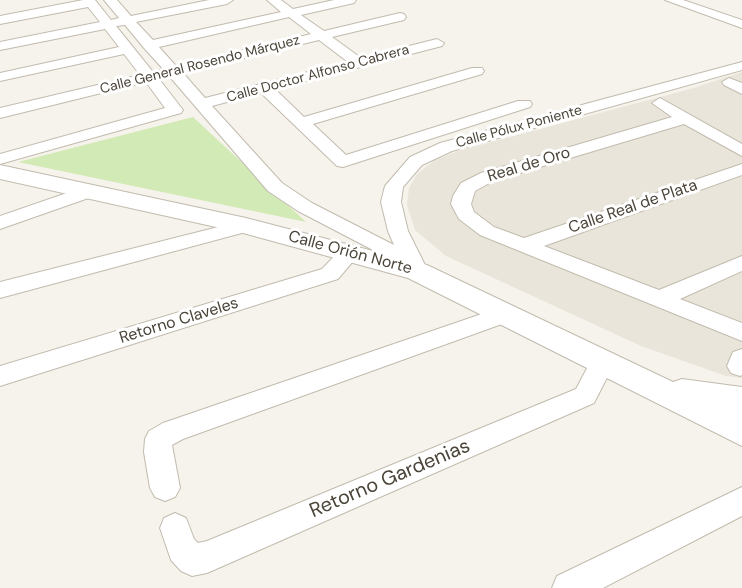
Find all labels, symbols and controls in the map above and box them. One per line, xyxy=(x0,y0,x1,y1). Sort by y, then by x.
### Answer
street label: Calle General Rosendo Márquez xyxy=(98,32,302,98)
street label: Calle Doctor Alfonso Cabrera xyxy=(225,42,411,106)
street label: Calle Pólux Poniente xyxy=(454,102,584,152)
street label: Real de Oro xyxy=(485,143,573,187)
street label: Calle Real de Plata xyxy=(566,176,700,238)
street label: Calle Orión Norte xyxy=(286,227,414,279)
street label: Retorno Claveles xyxy=(117,294,241,348)
street label: Retorno Gardenias xyxy=(306,434,474,524)

